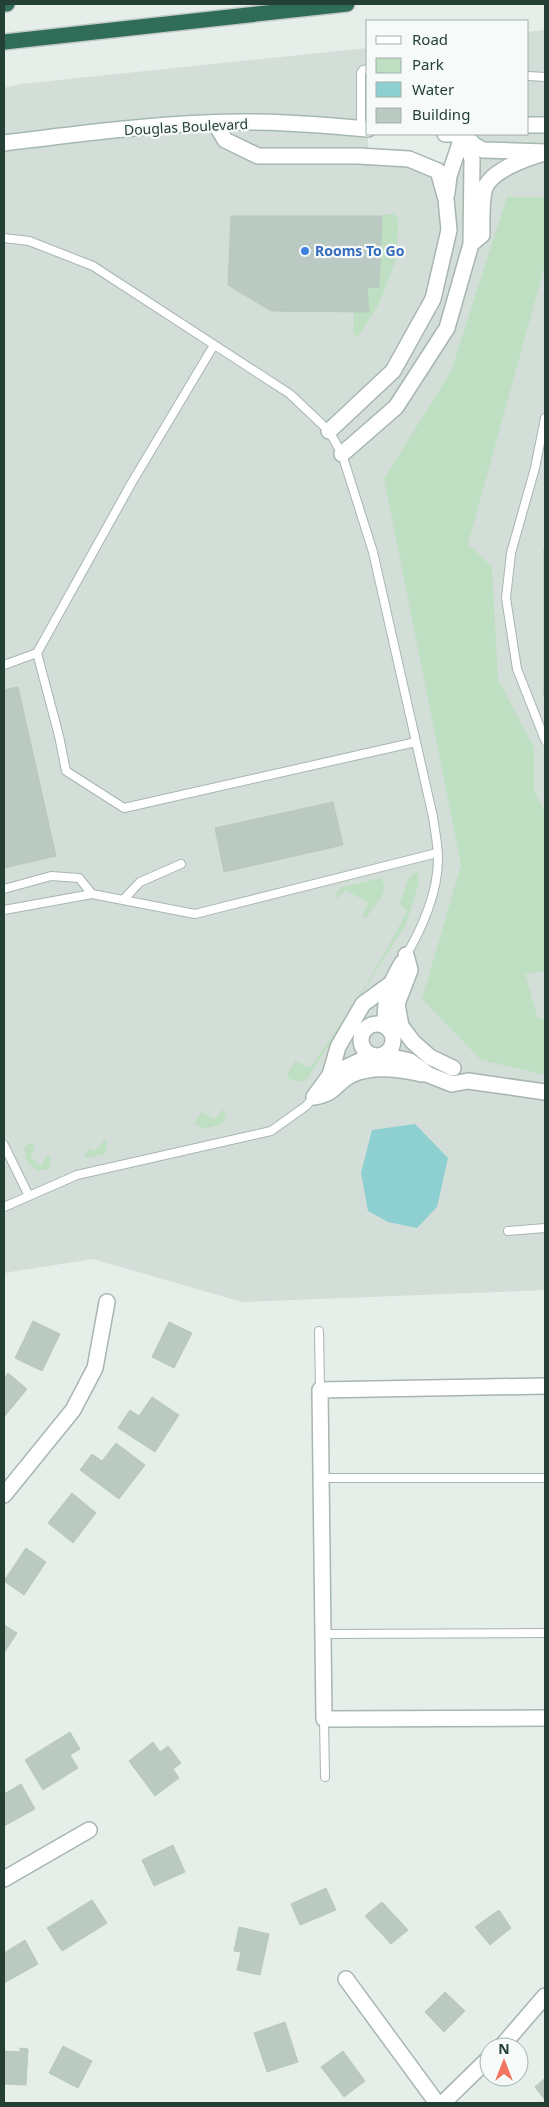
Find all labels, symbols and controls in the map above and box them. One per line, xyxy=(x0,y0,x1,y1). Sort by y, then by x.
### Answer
legend xyxy=(366,20,529,135)
text: Road xyxy=(412,29,448,49)
text: Park xyxy=(412,54,444,74)
text: Water xyxy=(412,79,454,99)
text: Building xyxy=(412,104,470,124)
street label: Douglas Boulevard xyxy=(123,114,249,139)
place label: Rooms To Go xyxy=(315,241,405,260)
marker: Rooms To Go xyxy=(299,245,311,257)
north arrow xyxy=(479,2037,529,2087)
text: N xyxy=(498,2039,510,2058)

